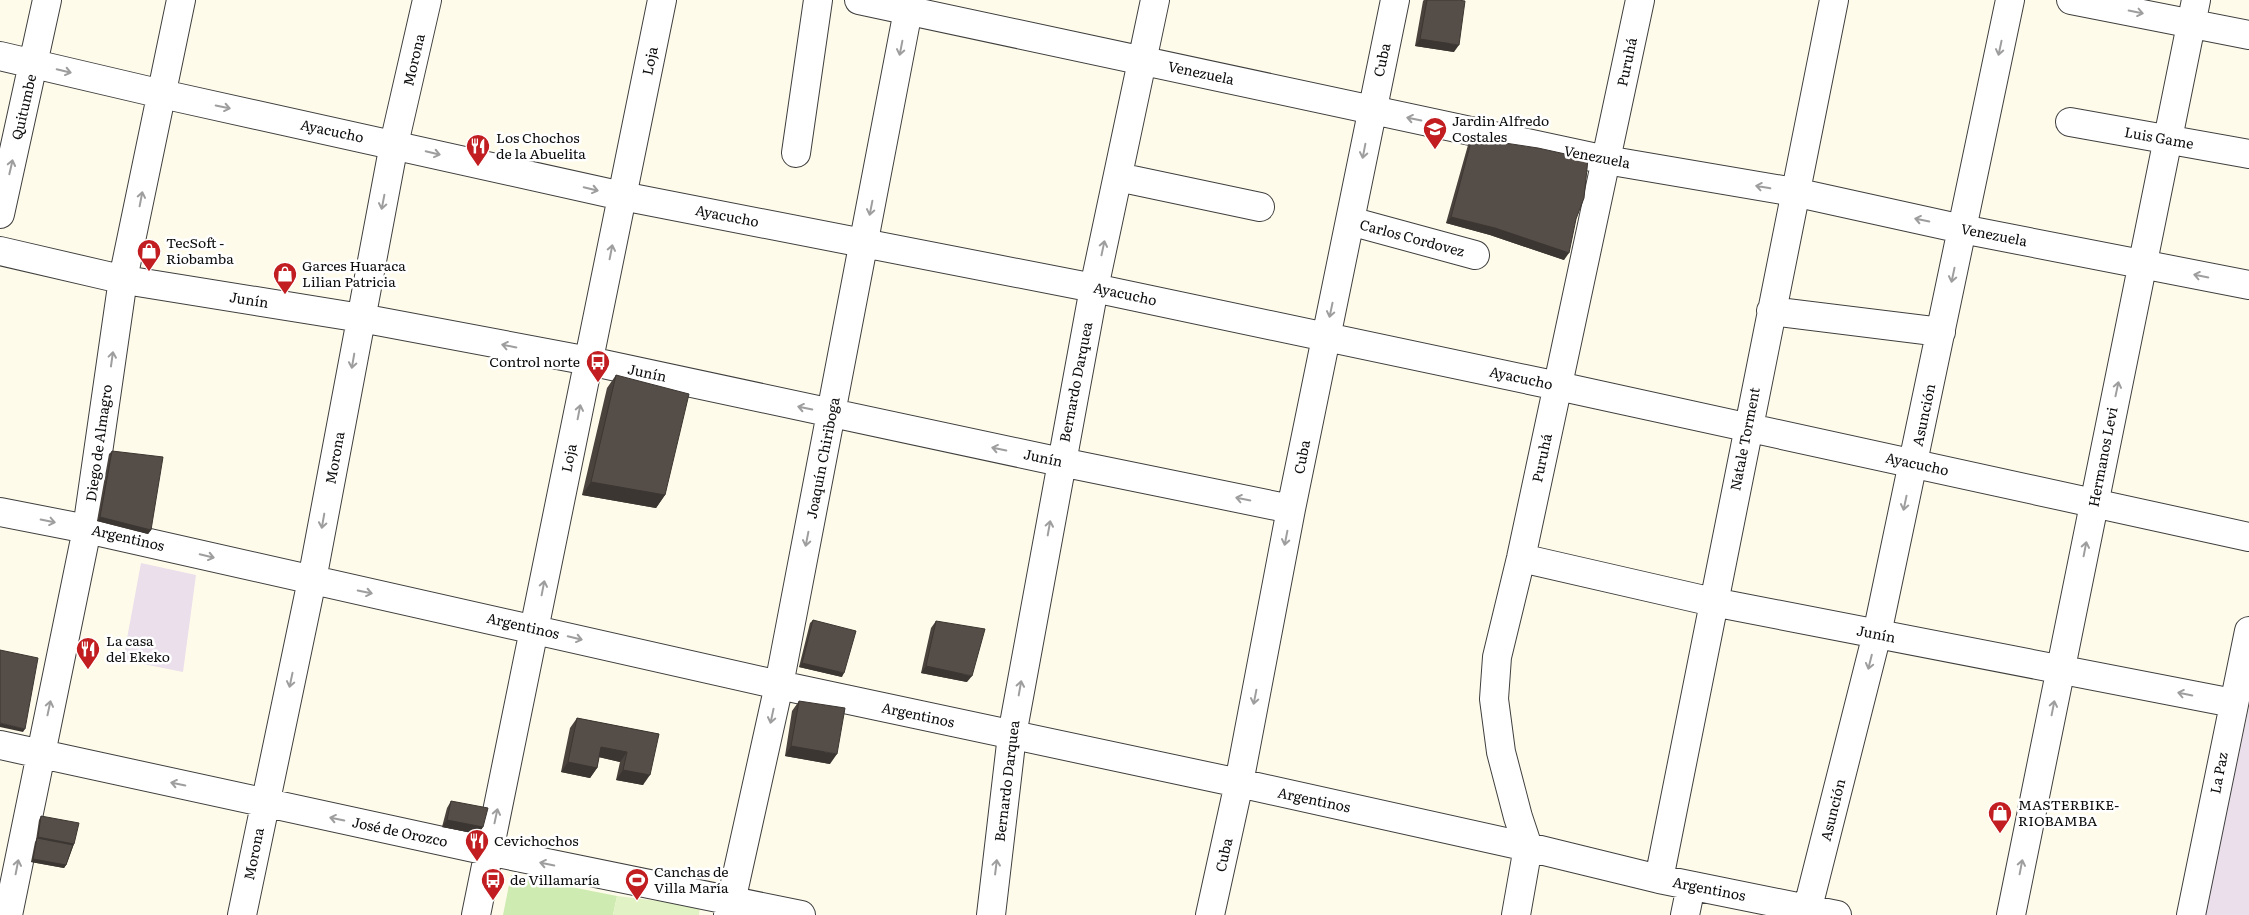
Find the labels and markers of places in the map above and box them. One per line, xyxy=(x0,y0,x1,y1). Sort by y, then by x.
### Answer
place label: Jardin Alfredo Costales xyxy=(1452,110,1549,146)
school or university icon: Jardin Alfredo Costales xyxy=(1422,116,1448,150)
place label: Los Chochos de la Abuelita xyxy=(496,127,586,163)
restaurant icon: Los Chochos de la Abuelita xyxy=(465,133,491,167)
place label: TecSoft - Riobamba xyxy=(166,232,234,268)
shop icon: TecSoft - Riobamba xyxy=(136,238,162,272)
place label: Garces Huaraca Lilian Patricia xyxy=(302,255,406,291)
shop icon: Garces Huaraca Lilian Patricia xyxy=(272,261,298,295)
bus stop icon: Control norte xyxy=(585,349,611,383)
place label: Control norte xyxy=(489,351,580,371)
place label: La casa del Ekeko xyxy=(106,630,170,666)
restaurant icon: La casa del Ekeko xyxy=(75,636,101,670)
place label: MASTERBIKE- RIOBAMBA xyxy=(2018,794,2119,830)
shop icon: MASTERBIKE- RIOBAMBA xyxy=(1987,800,2013,834)
restaurant icon: Cevichochos xyxy=(464,828,490,862)
place label: Cevichochos xyxy=(494,830,578,850)
place label: Canchas de Villa María xyxy=(654,861,729,897)
bus stop icon: de Villamaría xyxy=(480,867,506,901)
sports icon: Canchas de Villa María xyxy=(624,867,650,901)
place label: de Villamaría xyxy=(510,869,600,889)

